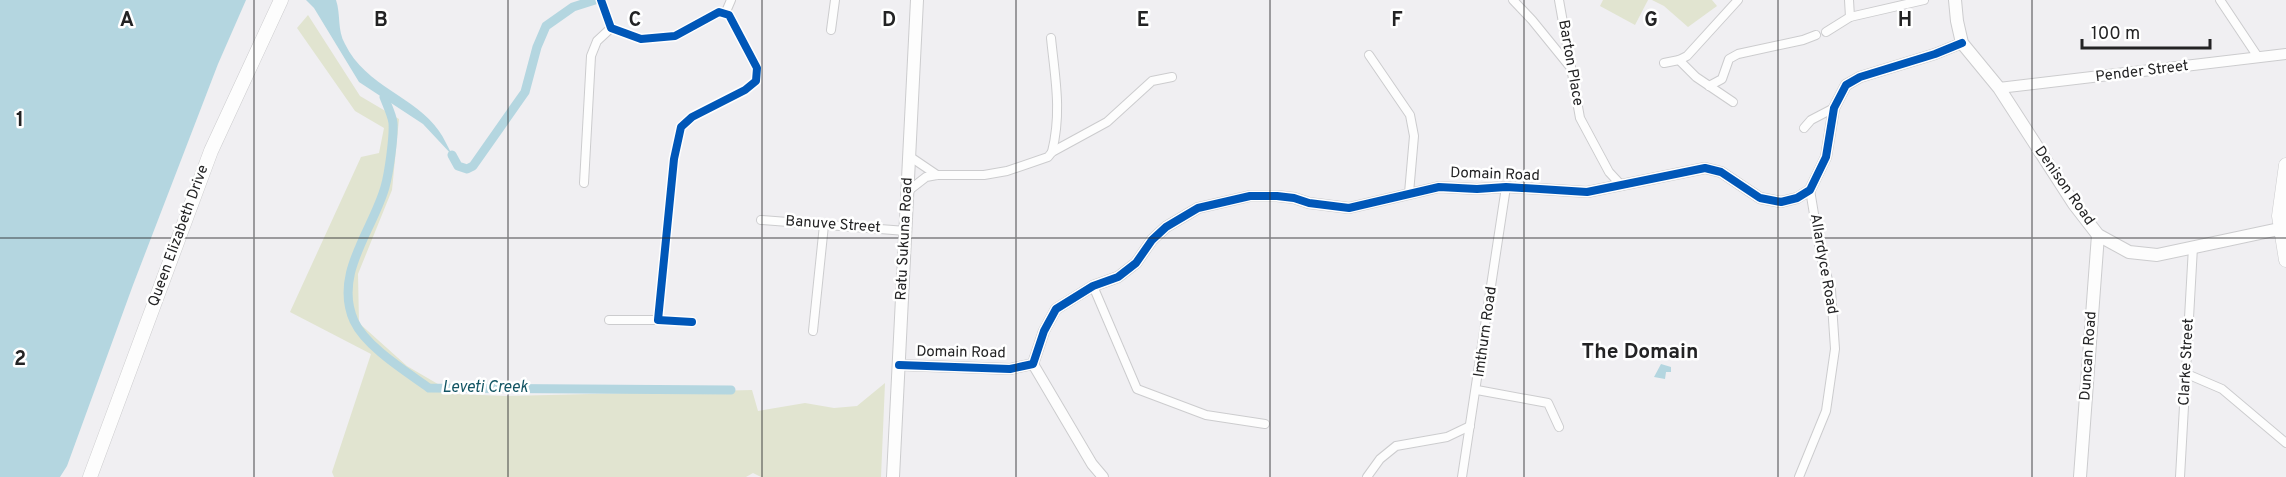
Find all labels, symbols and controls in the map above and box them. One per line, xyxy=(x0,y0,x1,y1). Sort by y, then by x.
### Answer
text: A xyxy=(120,8,134,34)
text: B xyxy=(374,8,388,34)
text: C xyxy=(629,8,641,34)
text: D xyxy=(882,8,896,34)
text: E xyxy=(1137,8,1149,34)
text: F xyxy=(1391,8,1403,34)
text: G xyxy=(1644,8,1658,34)
text: H xyxy=(1898,8,1912,34)
scale bar xyxy=(2082,12,2210,50)
street label: Barton Place xyxy=(1553,18,1587,108)
text: 100 m xyxy=(2091,23,2140,46)
street label: Pender Street xyxy=(2094,57,2190,87)
text: 1 xyxy=(16,108,24,134)
street label: Denison Road xyxy=(2030,143,2098,229)
street label: Queen Elizabeth Drive xyxy=(145,163,213,309)
street label: Domain Road xyxy=(1450,164,1540,186)
street label: Ratu Sukuna Road xyxy=(892,177,918,301)
street label: Banuve Street xyxy=(785,212,881,238)
street label: Allardyce Road xyxy=(1805,212,1841,316)
street label: Imthurn Road xyxy=(1470,285,1502,379)
street label: Duncan Road xyxy=(2076,311,2102,401)
street label: Clarke Street xyxy=(2175,318,2199,406)
district label: The Domain xyxy=(1582,339,1698,366)
street label: Domain Road xyxy=(916,343,1006,363)
text: 2 xyxy=(14,347,26,373)
water label: Leveti Creek xyxy=(442,378,529,398)

